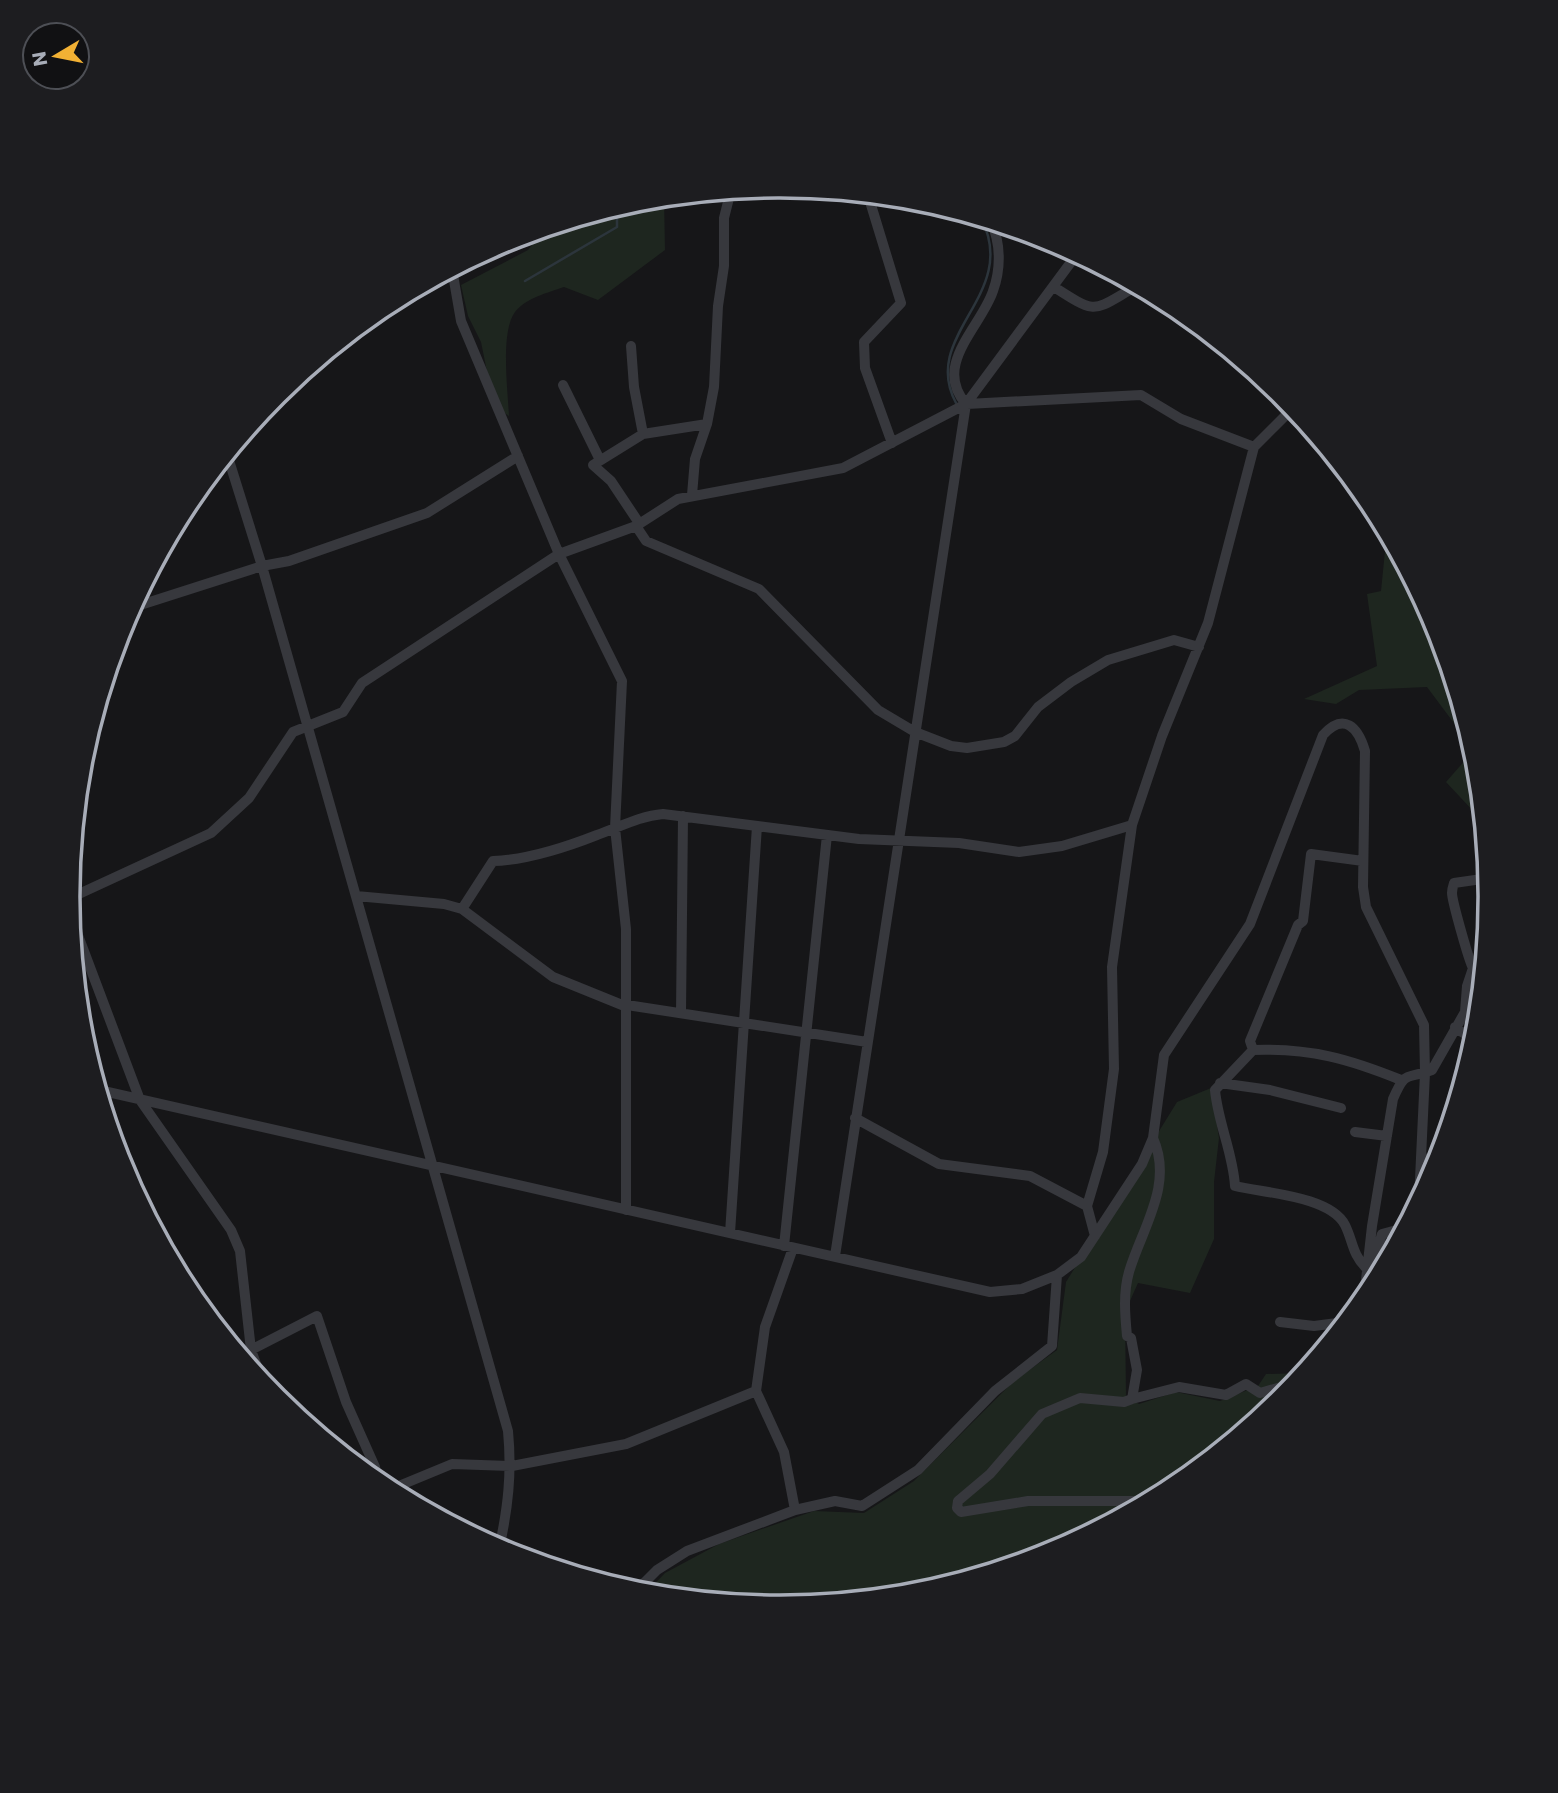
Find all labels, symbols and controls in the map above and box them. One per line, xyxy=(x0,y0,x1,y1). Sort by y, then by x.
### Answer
north arrow xyxy=(21,21,91,91)
text: N xyxy=(25,49,54,68)

